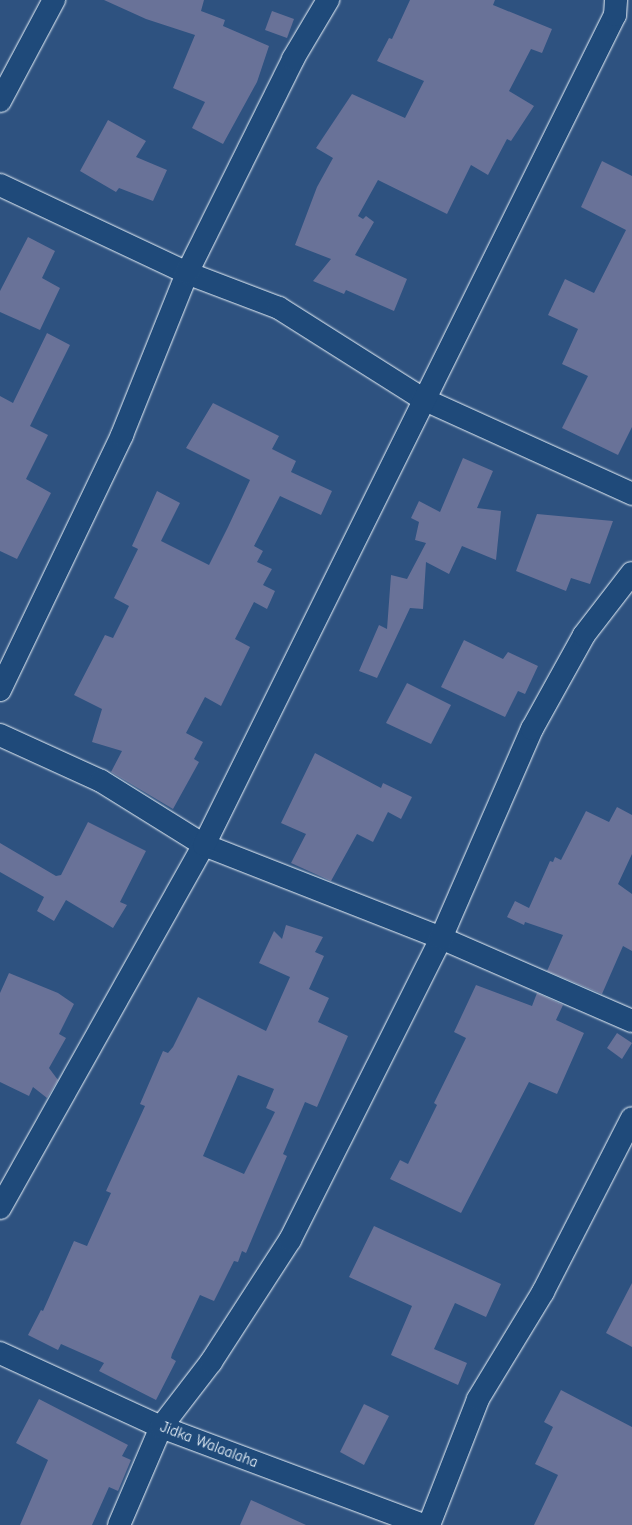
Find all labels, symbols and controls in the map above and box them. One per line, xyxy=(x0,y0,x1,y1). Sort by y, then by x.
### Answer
street label: Jidka Walaalaha xyxy=(158,1418,260,1472)

